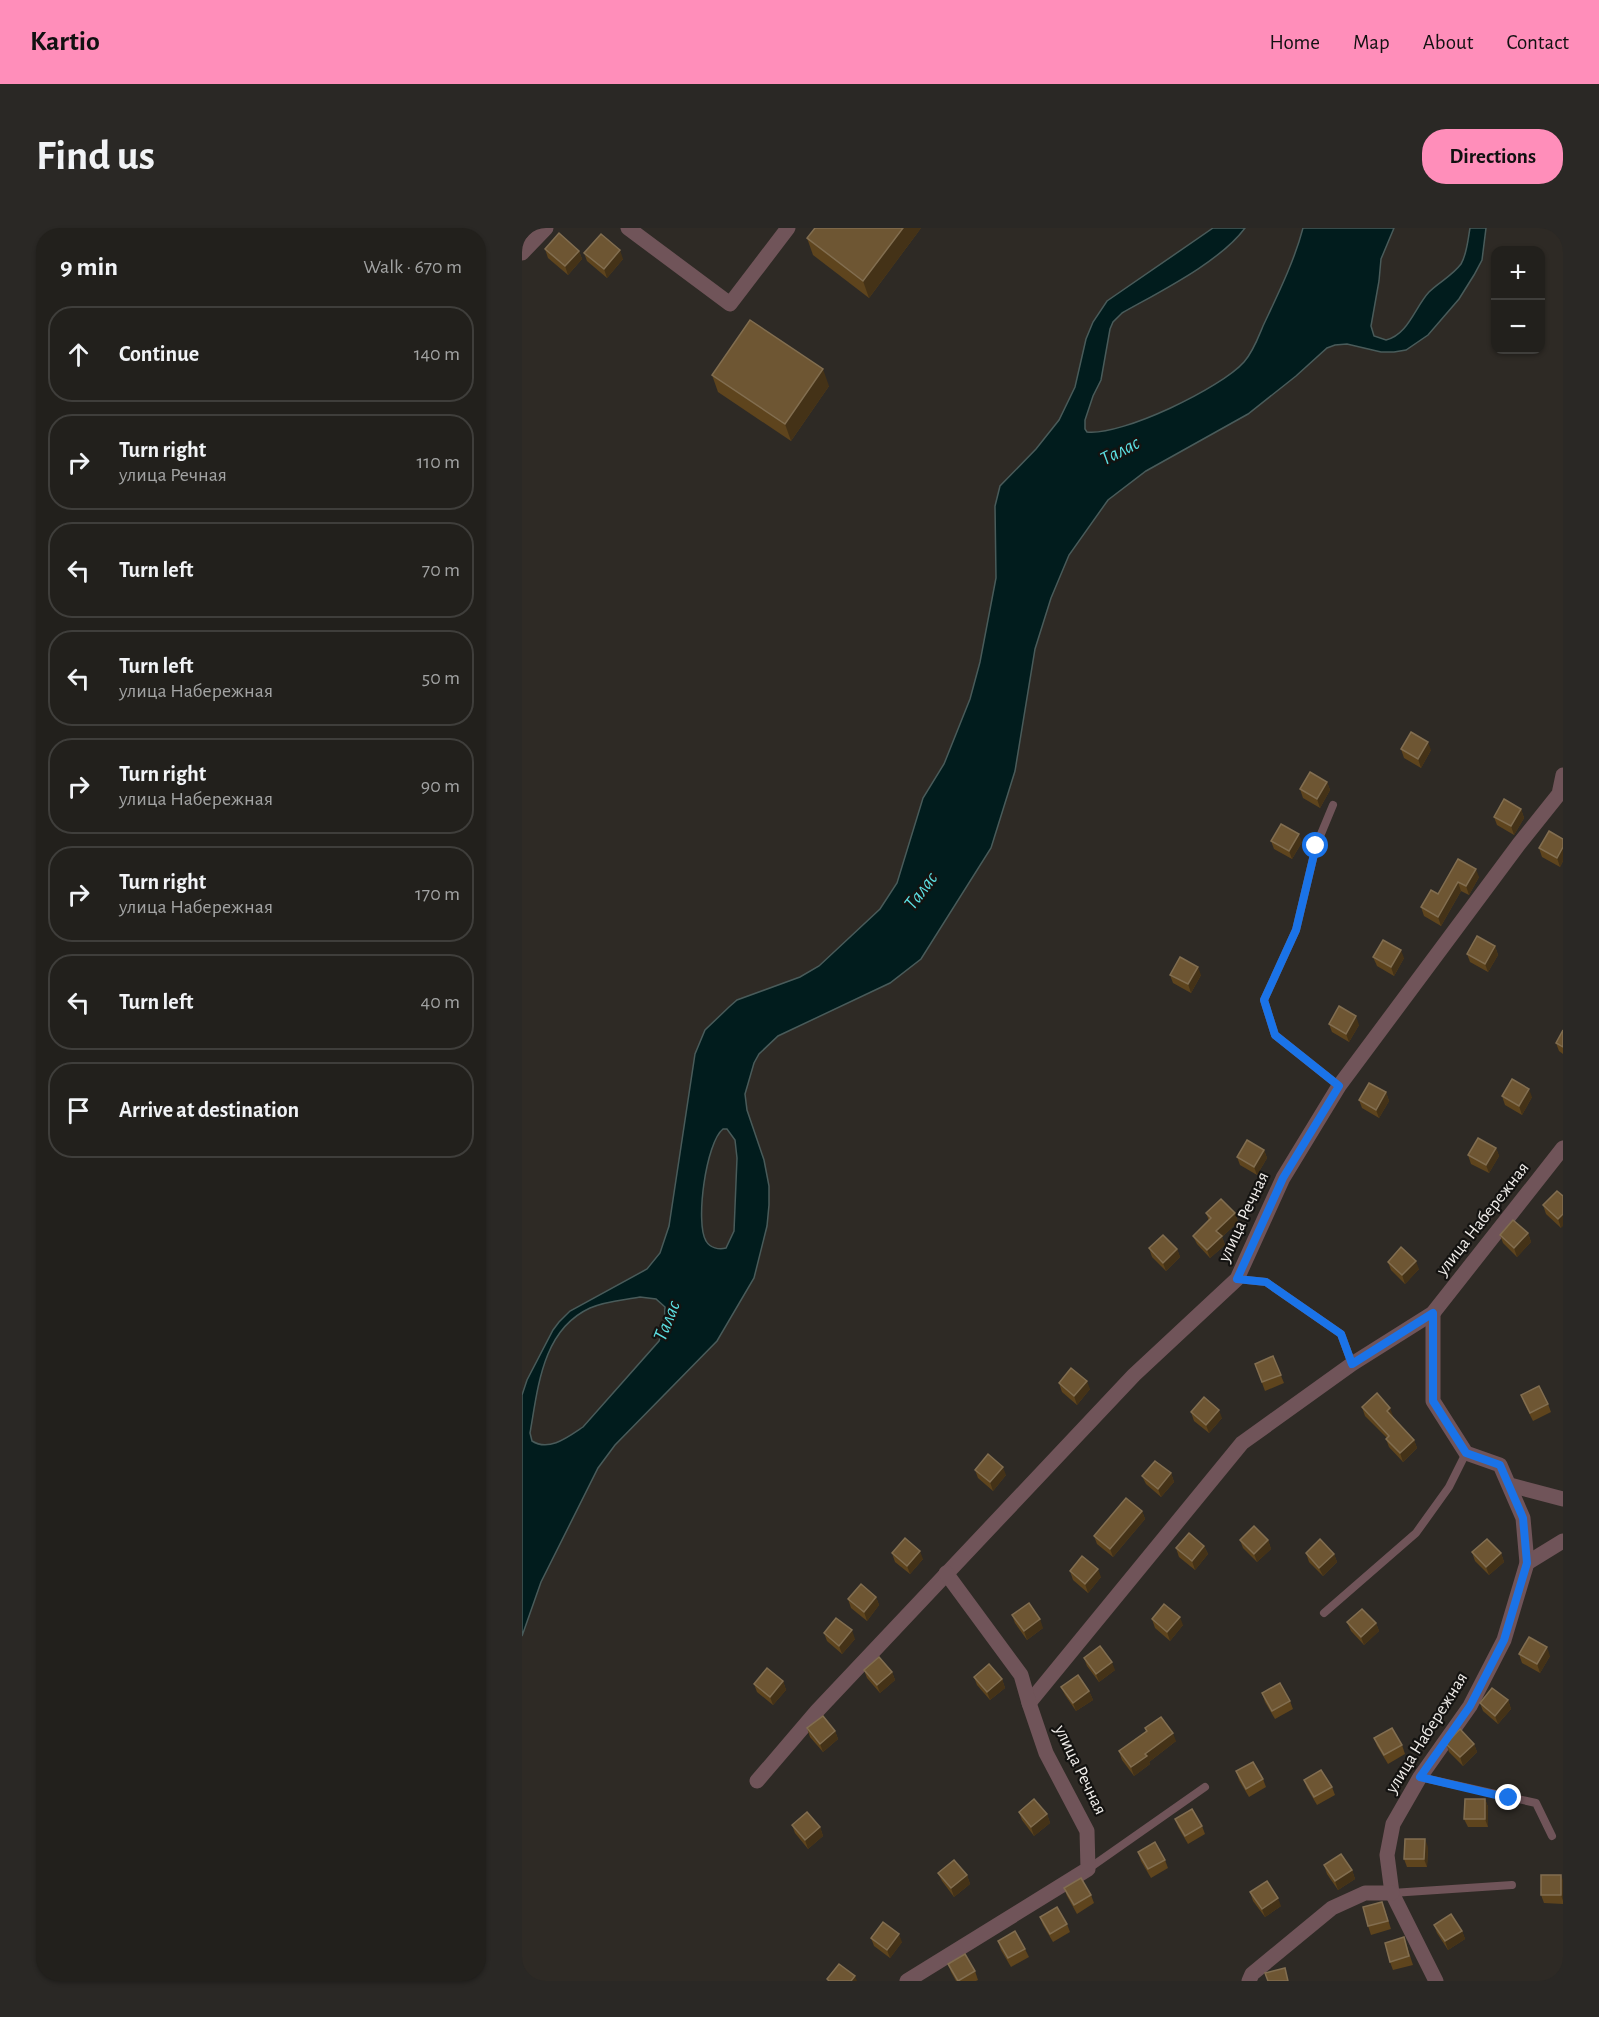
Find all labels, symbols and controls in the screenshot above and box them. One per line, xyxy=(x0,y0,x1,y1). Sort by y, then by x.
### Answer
text: Kartio xyxy=(30,28,100,56)
text: Home xyxy=(1269,32,1320,53)
text: Map xyxy=(1353,32,1390,53)
text: About xyxy=(1423,32,1473,53)
text: Contact xyxy=(1506,32,1569,53)
button: Directions xyxy=(1422,129,1563,184)
text: Find us xyxy=(36,135,155,177)
map controls xyxy=(1491,246,1545,354)
button: + xyxy=(1491,246,1545,300)
text: 9 min xyxy=(60,254,118,280)
text: Walk · 670 m xyxy=(363,257,462,277)
button: − xyxy=(1491,300,1545,354)
icon: ahead xyxy=(62,338,95,371)
text: Continue xyxy=(119,343,199,365)
text: 140 m xyxy=(414,344,460,364)
water label: Талас xyxy=(1097,433,1143,469)
text: Turn right xyxy=(119,439,206,461)
icon: right xyxy=(62,446,95,479)
text: 110 m xyxy=(416,452,460,472)
text: улица Речная xyxy=(119,465,227,485)
icon: left xyxy=(62,554,95,587)
text: Turn left xyxy=(119,559,193,581)
text: 70 m xyxy=(422,560,460,580)
text: Turn left xyxy=(119,655,193,677)
icon: left xyxy=(62,662,95,695)
text: 50 m xyxy=(422,668,460,688)
text: улица Набережная xyxy=(119,681,273,701)
text: Turn right xyxy=(119,763,206,785)
icon: right xyxy=(62,770,95,803)
text: 90 m xyxy=(421,776,460,796)
text: улица Набережная xyxy=(119,789,273,809)
route start xyxy=(1302,832,1328,858)
water label: Талас xyxy=(901,868,942,914)
text: Turn right xyxy=(119,871,206,893)
icon: right xyxy=(62,878,95,911)
text: 170 m xyxy=(415,884,460,904)
text: улица Набережная xyxy=(119,897,273,917)
icon: left xyxy=(62,986,95,1019)
text: Turn left xyxy=(119,991,193,1013)
text: 40 m xyxy=(421,992,460,1012)
icon: arrive xyxy=(62,1094,95,1127)
text: Arrive at destination xyxy=(119,1099,299,1121)
street label: улица Набережная xyxy=(1432,1158,1533,1280)
street label: улица Речная xyxy=(1215,1169,1273,1266)
water label: Талас xyxy=(650,1298,684,1344)
street label: улица Набережная xyxy=(1381,1669,1471,1797)
street label: улица Речная xyxy=(1050,1721,1109,1818)
route end xyxy=(1495,1784,1521,1810)

